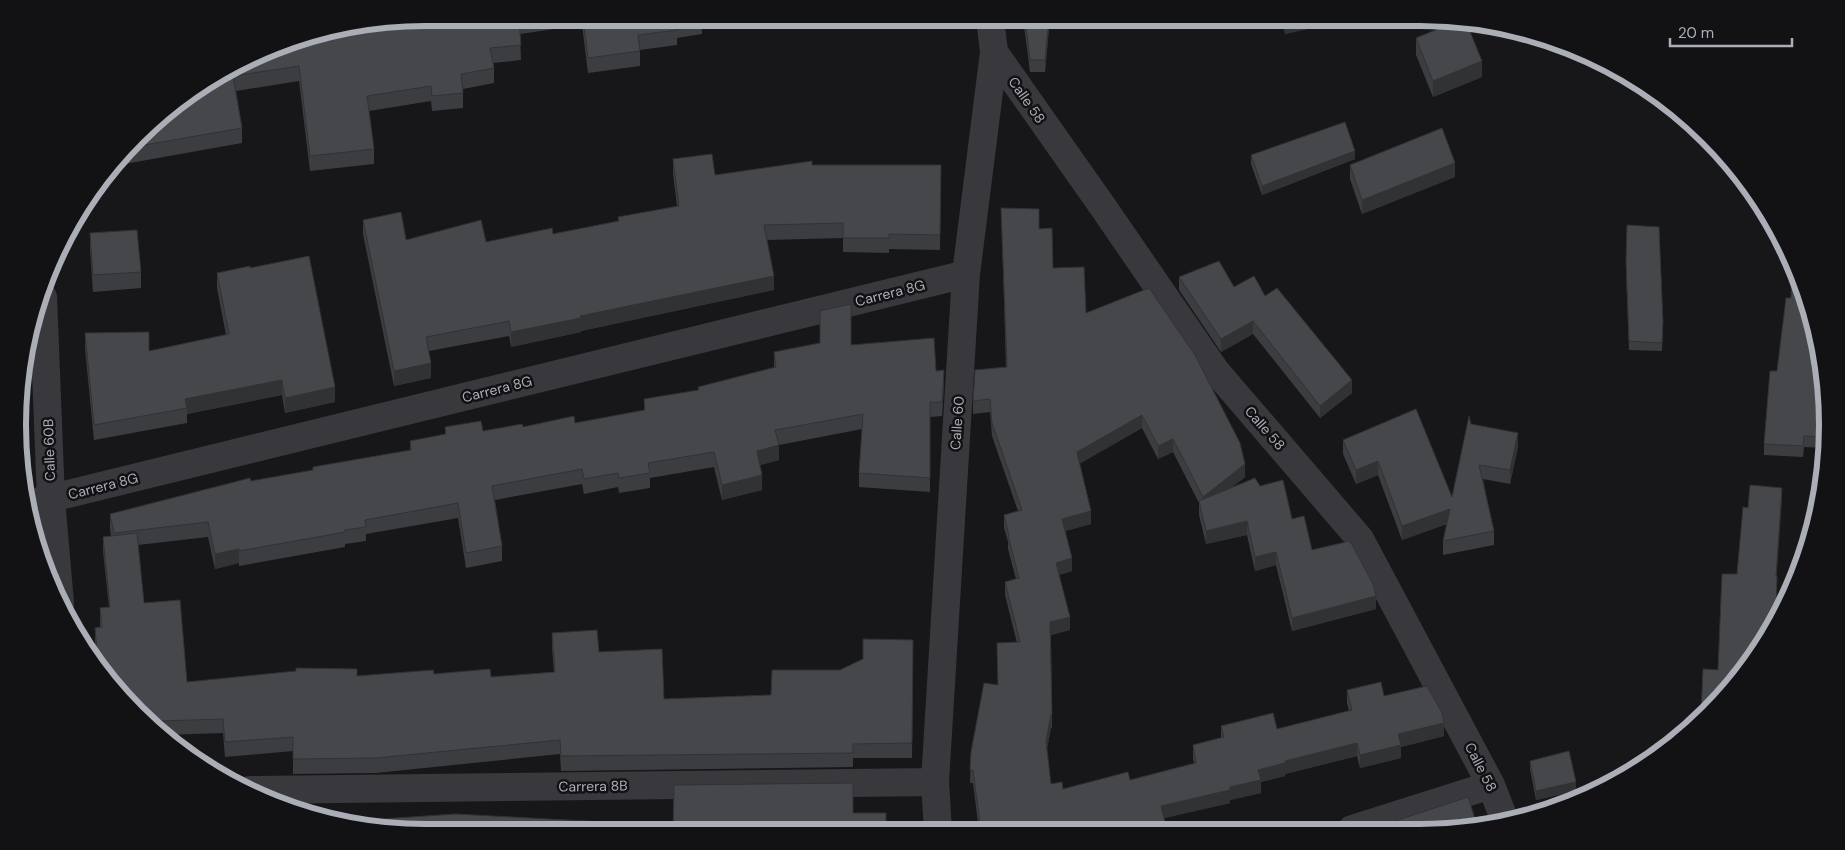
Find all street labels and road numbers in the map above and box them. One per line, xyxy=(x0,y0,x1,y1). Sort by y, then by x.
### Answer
street label: Calle 58 xyxy=(1005,73,1049,127)
street label: Carrera 8G xyxy=(853,276,927,310)
street label: Carrera 8G xyxy=(460,372,534,406)
street label: Calle 60 xyxy=(946,395,968,451)
street label: Calle 58 xyxy=(1241,402,1289,454)
street label: Calle 60B xyxy=(39,419,59,481)
street label: Carrera 8G xyxy=(66,469,140,503)
street label: Calle 58 xyxy=(1461,739,1501,795)
street label: Carrera 8B xyxy=(558,776,628,796)

